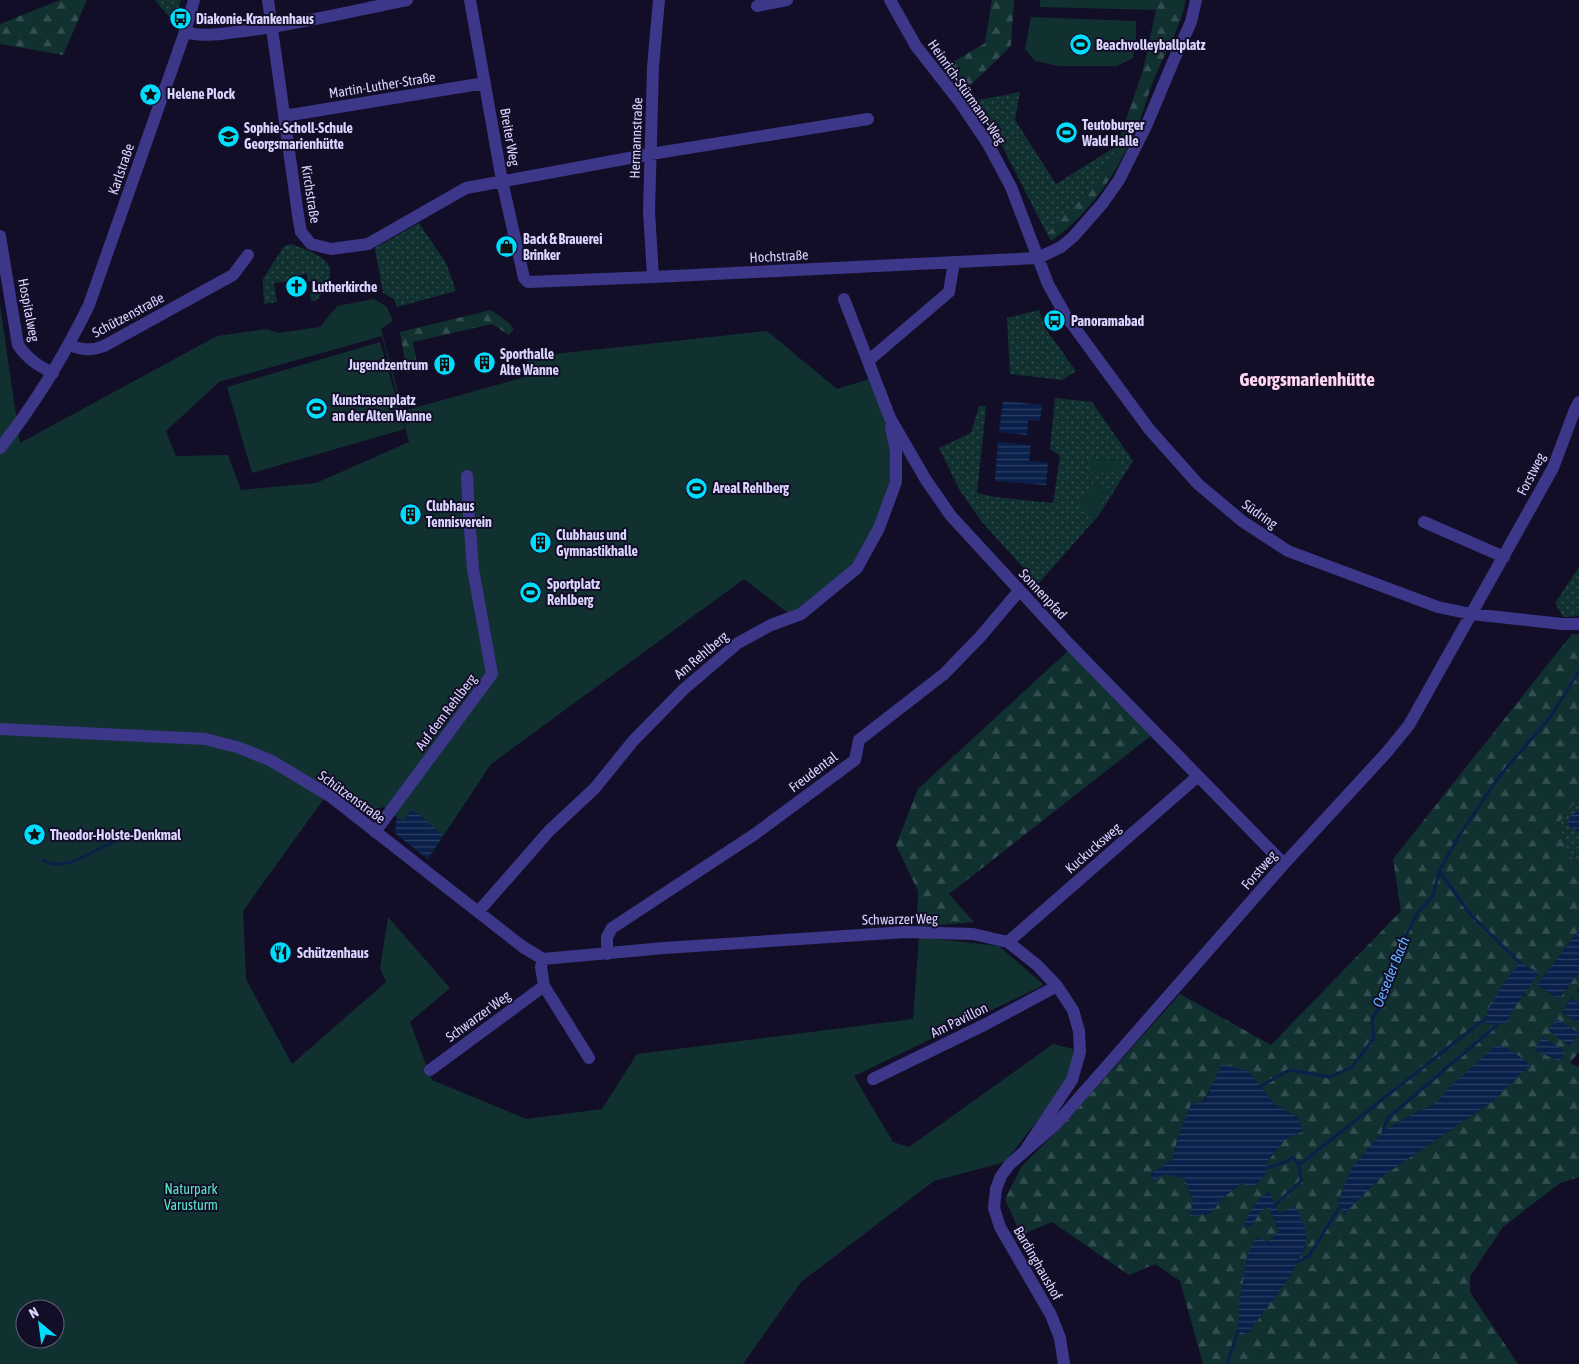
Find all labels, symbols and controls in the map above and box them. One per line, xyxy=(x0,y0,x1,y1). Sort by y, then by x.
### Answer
bus stop icon: Diakonie-Krankenhaus xyxy=(168,7,192,31)
place label: Diakonie-Krankenhaus xyxy=(196,11,314,27)
sports icon: Beachvolleyballplatz xyxy=(1068,33,1092,57)
street label: Heinrich-Stürmann-Weg xyxy=(925,37,1009,147)
place label: Beachvolleyballplatz xyxy=(1096,37,1205,53)
street label: Martin-Luther-Straße xyxy=(328,69,436,101)
place icon: Helene Plock xyxy=(139,82,163,106)
place label: Helene Plock xyxy=(167,86,236,102)
street label: Hermannstraße xyxy=(627,97,645,179)
street label: Breiter Weg xyxy=(497,107,523,167)
place label: Teutoburger Wald Halle xyxy=(1081,117,1145,149)
place label: Sophie-Scholl-Schule Georgsmarienhütte xyxy=(244,120,353,152)
sports icon: Teutoburger Wald Halle xyxy=(1054,121,1078,145)
school or university icon: Sophie-Scholl-Schule Georgsmarienhütte xyxy=(216,124,240,148)
street label: Karlstraße xyxy=(105,141,137,197)
street label: Kirchstraße xyxy=(299,164,323,224)
place label: Back & Brauerei Brinker xyxy=(523,231,602,263)
shop icon: Back & Brauerei Brinker xyxy=(495,235,519,259)
street label: Hochstraße xyxy=(749,246,809,266)
church icon: Lutherkirche xyxy=(284,275,308,299)
street label: Hospitalweg xyxy=(15,277,43,343)
place label: Lutherkirche xyxy=(312,279,377,295)
street label: Schützenstraße xyxy=(89,289,167,341)
bus stop icon: Panoramabad xyxy=(1043,309,1067,333)
place label: Panoramabad xyxy=(1071,313,1145,329)
place label: Sporthalle Alte Wanne xyxy=(499,346,559,378)
building icon: Sporthalle Alte Wanne xyxy=(472,350,496,374)
building icon: Jugendzentrum xyxy=(432,353,456,377)
place label: Jugendzentrum xyxy=(347,357,428,373)
district label: Georgsmarienhütte xyxy=(1239,368,1375,390)
place label: Kunstrasenplatz an der Alten Wanne xyxy=(332,392,432,424)
sports icon: Kunstrasenplatz an der Alten Wanne xyxy=(304,396,328,420)
street label: Forstweg xyxy=(1514,450,1548,498)
sports icon: Areal Rehlberg xyxy=(685,476,709,500)
place label: Areal Rehlberg xyxy=(712,480,790,496)
street label: Südring xyxy=(1239,496,1281,532)
place label: Clubhaus Tennisverein xyxy=(426,498,492,530)
building icon: Clubhaus Tennisverein xyxy=(398,502,422,526)
place label: Clubhaus und Gymnastikhalle xyxy=(556,527,638,559)
building icon: Clubhaus und Gymnastikhalle xyxy=(528,531,552,555)
street label: Sonnenpfad xyxy=(1016,566,1070,622)
place label: Sportplatz Rehlberg xyxy=(547,576,600,608)
sports icon: Sportplatz Rehlberg xyxy=(519,580,543,604)
street label: Am Rehlberg xyxy=(671,628,731,682)
street label: Auf dem Rehlberg xyxy=(412,671,480,753)
street label: Freudental xyxy=(786,748,841,795)
street label: Schützenstraße xyxy=(315,767,389,827)
street label: Kuckucksweg xyxy=(1062,820,1124,876)
place icon: Theodor-Holste-Denkmal xyxy=(22,823,46,847)
place label: Theodor-Holste-Denkmal xyxy=(50,827,181,843)
street label: Forstweg xyxy=(1238,848,1280,892)
street label: Schwarzer Weg xyxy=(862,910,938,928)
water label: Oeseder Bach xyxy=(1369,934,1412,1010)
restaurant icon: Schützenhaus xyxy=(269,941,293,965)
place label: Schützenhaus xyxy=(297,945,369,961)
street label: Schwarzer Weg xyxy=(443,987,513,1045)
street label: Am Pavillon xyxy=(928,999,990,1041)
park label: Naturpark Varusturm xyxy=(164,1181,218,1213)
street label: Bardinghaushof xyxy=(1011,1223,1066,1303)
north arrow xyxy=(15,1299,65,1349)
text: N xyxy=(26,1304,41,1322)

